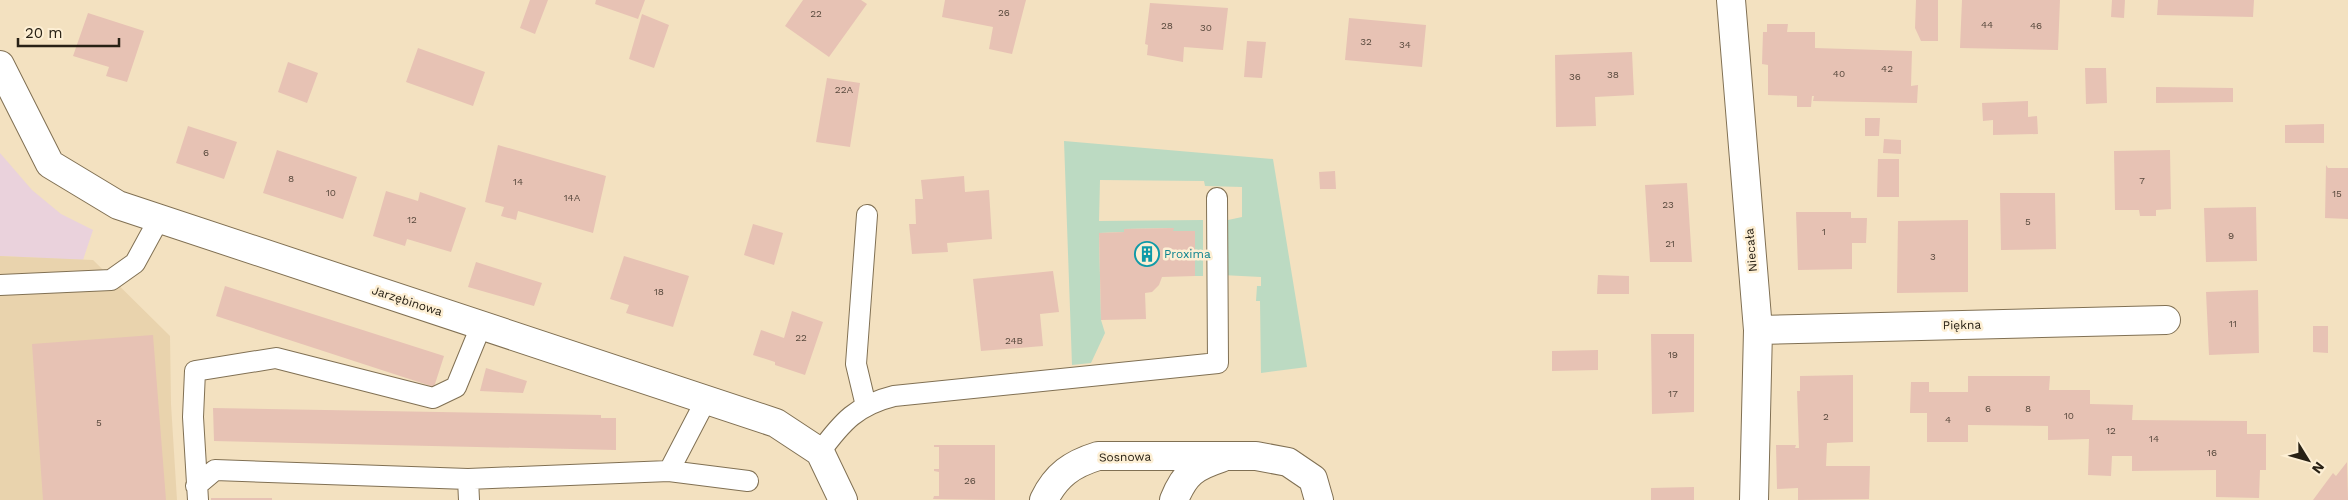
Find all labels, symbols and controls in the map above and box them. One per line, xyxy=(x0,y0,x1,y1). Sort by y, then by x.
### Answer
house number: 26 xyxy=(998,7,1010,18)
house number: 22 xyxy=(810,8,822,19)
scale bar xyxy=(18,15,119,47)
house number: 44 xyxy=(1981,19,1993,30)
house number: 28 xyxy=(1161,20,1173,31)
house number: 46 xyxy=(2030,20,2042,31)
house number: 30 xyxy=(1200,22,1212,33)
text: 20 m xyxy=(25,24,63,42)
house number: 32 xyxy=(1360,36,1372,47)
house number: 34 xyxy=(1399,39,1411,50)
house number: 42 xyxy=(1881,63,1893,74)
house number: 40 xyxy=(1833,68,1845,79)
house number: 38 xyxy=(1607,69,1619,80)
house number: 36 xyxy=(1569,71,1581,82)
house number: 22A xyxy=(835,84,854,95)
house number: 6 xyxy=(203,147,209,158)
house number: 8 xyxy=(288,173,294,184)
house number: 7 xyxy=(2139,175,2145,186)
house number: 14 xyxy=(513,176,523,187)
house number: 10 xyxy=(326,187,336,198)
house number: 15 xyxy=(2332,188,2342,199)
house number: 14A xyxy=(564,192,581,203)
house number: 23 xyxy=(1662,199,1674,210)
house number: 12 xyxy=(407,214,417,225)
house number: 5 xyxy=(2025,216,2031,227)
house number: 1 xyxy=(1822,226,1826,237)
street label: Niecała xyxy=(1742,227,1760,272)
house number: 9 xyxy=(2228,230,2234,241)
house number: 21 xyxy=(1665,238,1675,249)
building icon: Proxima xyxy=(1134,241,1160,267)
place label: Proxima xyxy=(1164,247,1211,261)
house number: 3 xyxy=(1930,251,1936,262)
street label: Jarzębinowa xyxy=(370,283,444,319)
house number: 18 xyxy=(654,286,664,297)
street label: Piękna xyxy=(1943,318,1982,332)
house number: 11 xyxy=(2229,318,2237,329)
house number: 22 xyxy=(795,332,807,343)
house number: 24B xyxy=(1005,335,1023,346)
house number: 19 xyxy=(1668,349,1678,360)
house number: 17 xyxy=(1668,388,1678,399)
house number: 6 xyxy=(1985,403,1991,414)
house number: 8 xyxy=(2025,403,2031,414)
house number: 10 xyxy=(2064,410,2074,421)
house number: 2 xyxy=(1823,411,1829,422)
house number: 4 xyxy=(1945,414,1951,425)
house number: 5 xyxy=(96,417,102,428)
house number: 12 xyxy=(2106,425,2116,436)
house number: 14 xyxy=(2149,433,2159,444)
north arrow xyxy=(2283,435,2333,485)
house number: 16 xyxy=(2207,447,2217,458)
street label: Sosnowa xyxy=(1099,450,1151,464)
text: N xyxy=(2309,459,2328,477)
house number: 26 xyxy=(964,475,976,486)

